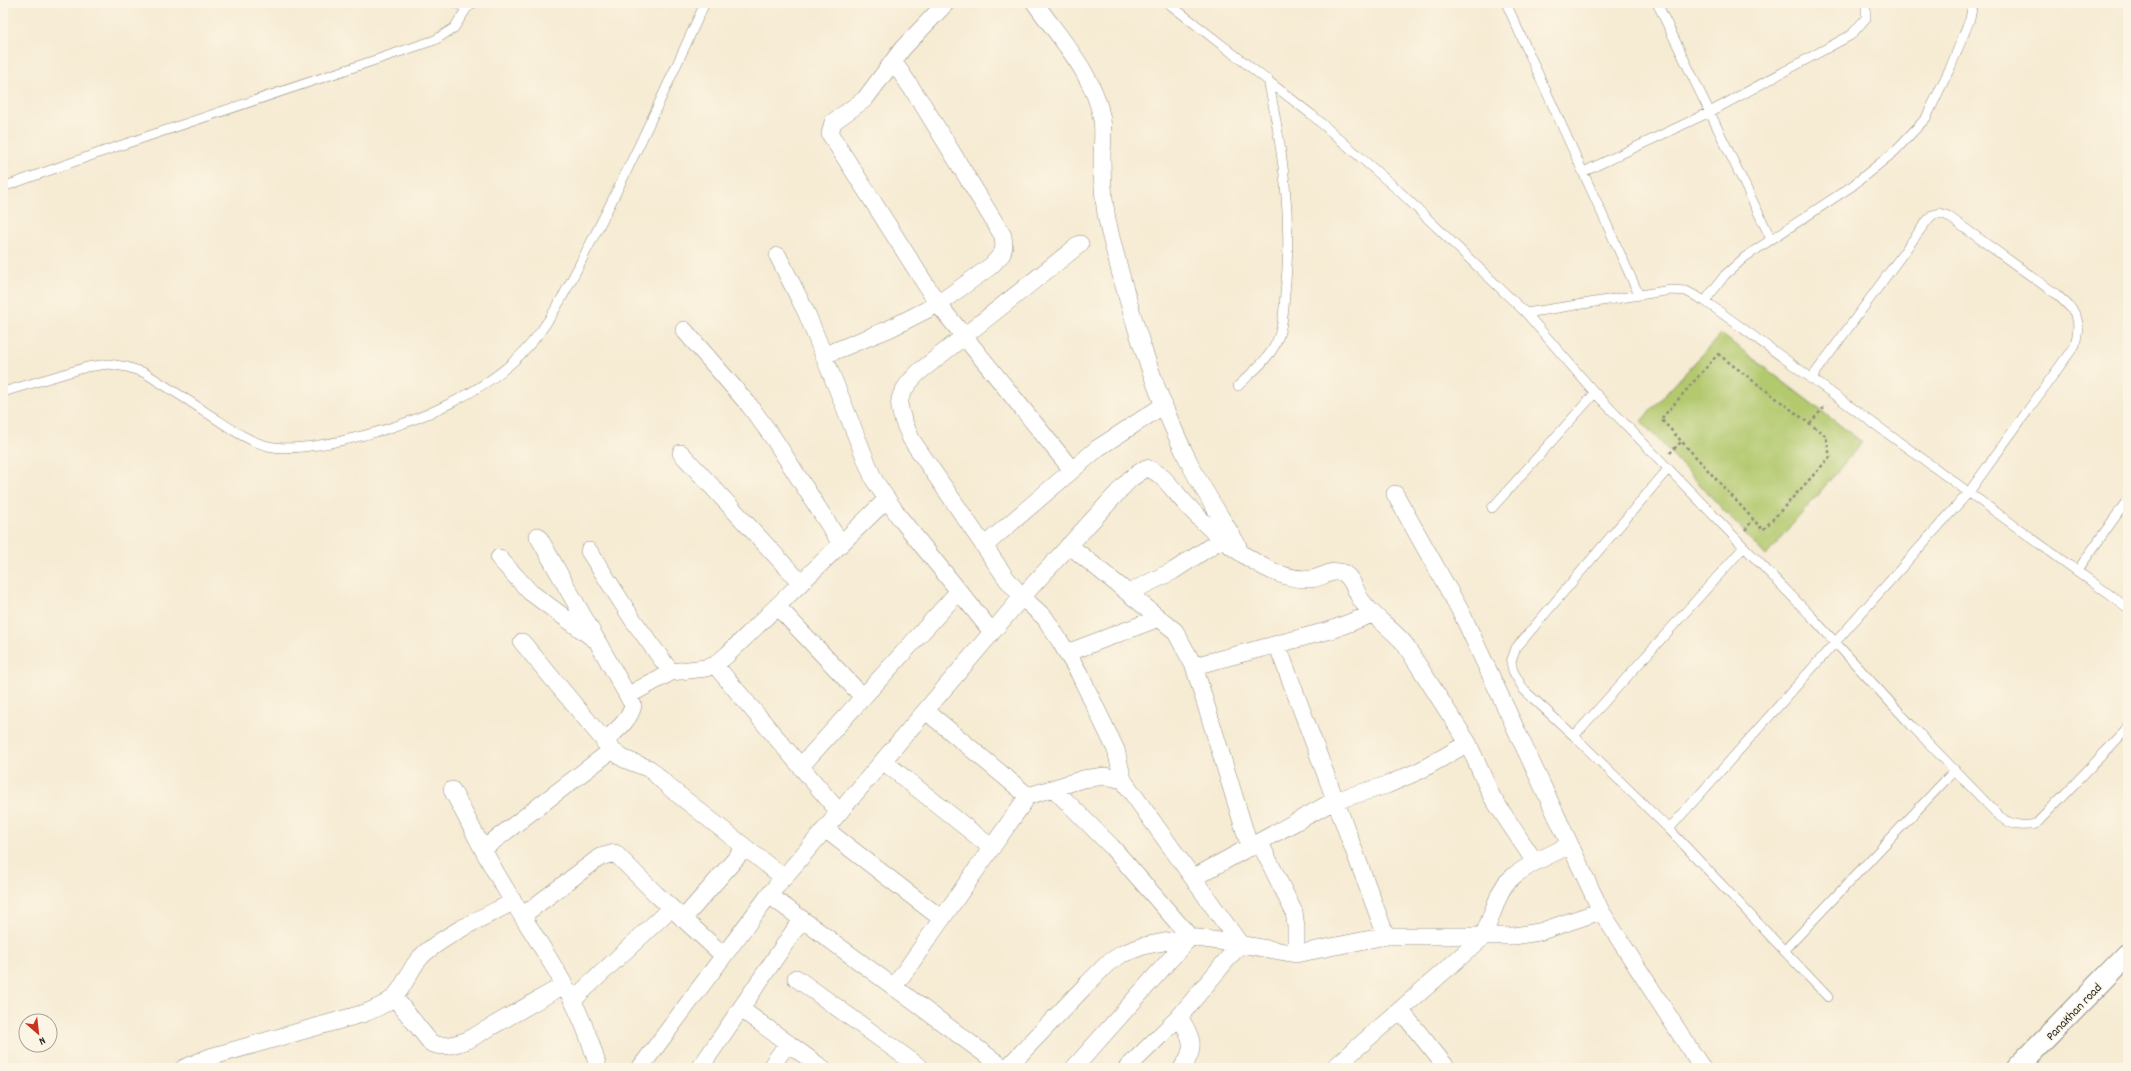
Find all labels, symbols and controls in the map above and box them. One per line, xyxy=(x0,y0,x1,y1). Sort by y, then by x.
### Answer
street label: PanaKhan road xyxy=(2042,980,2107,1046)
north arrow xyxy=(18,1013,58,1053)
text: N xyxy=(35,1032,48,1049)

